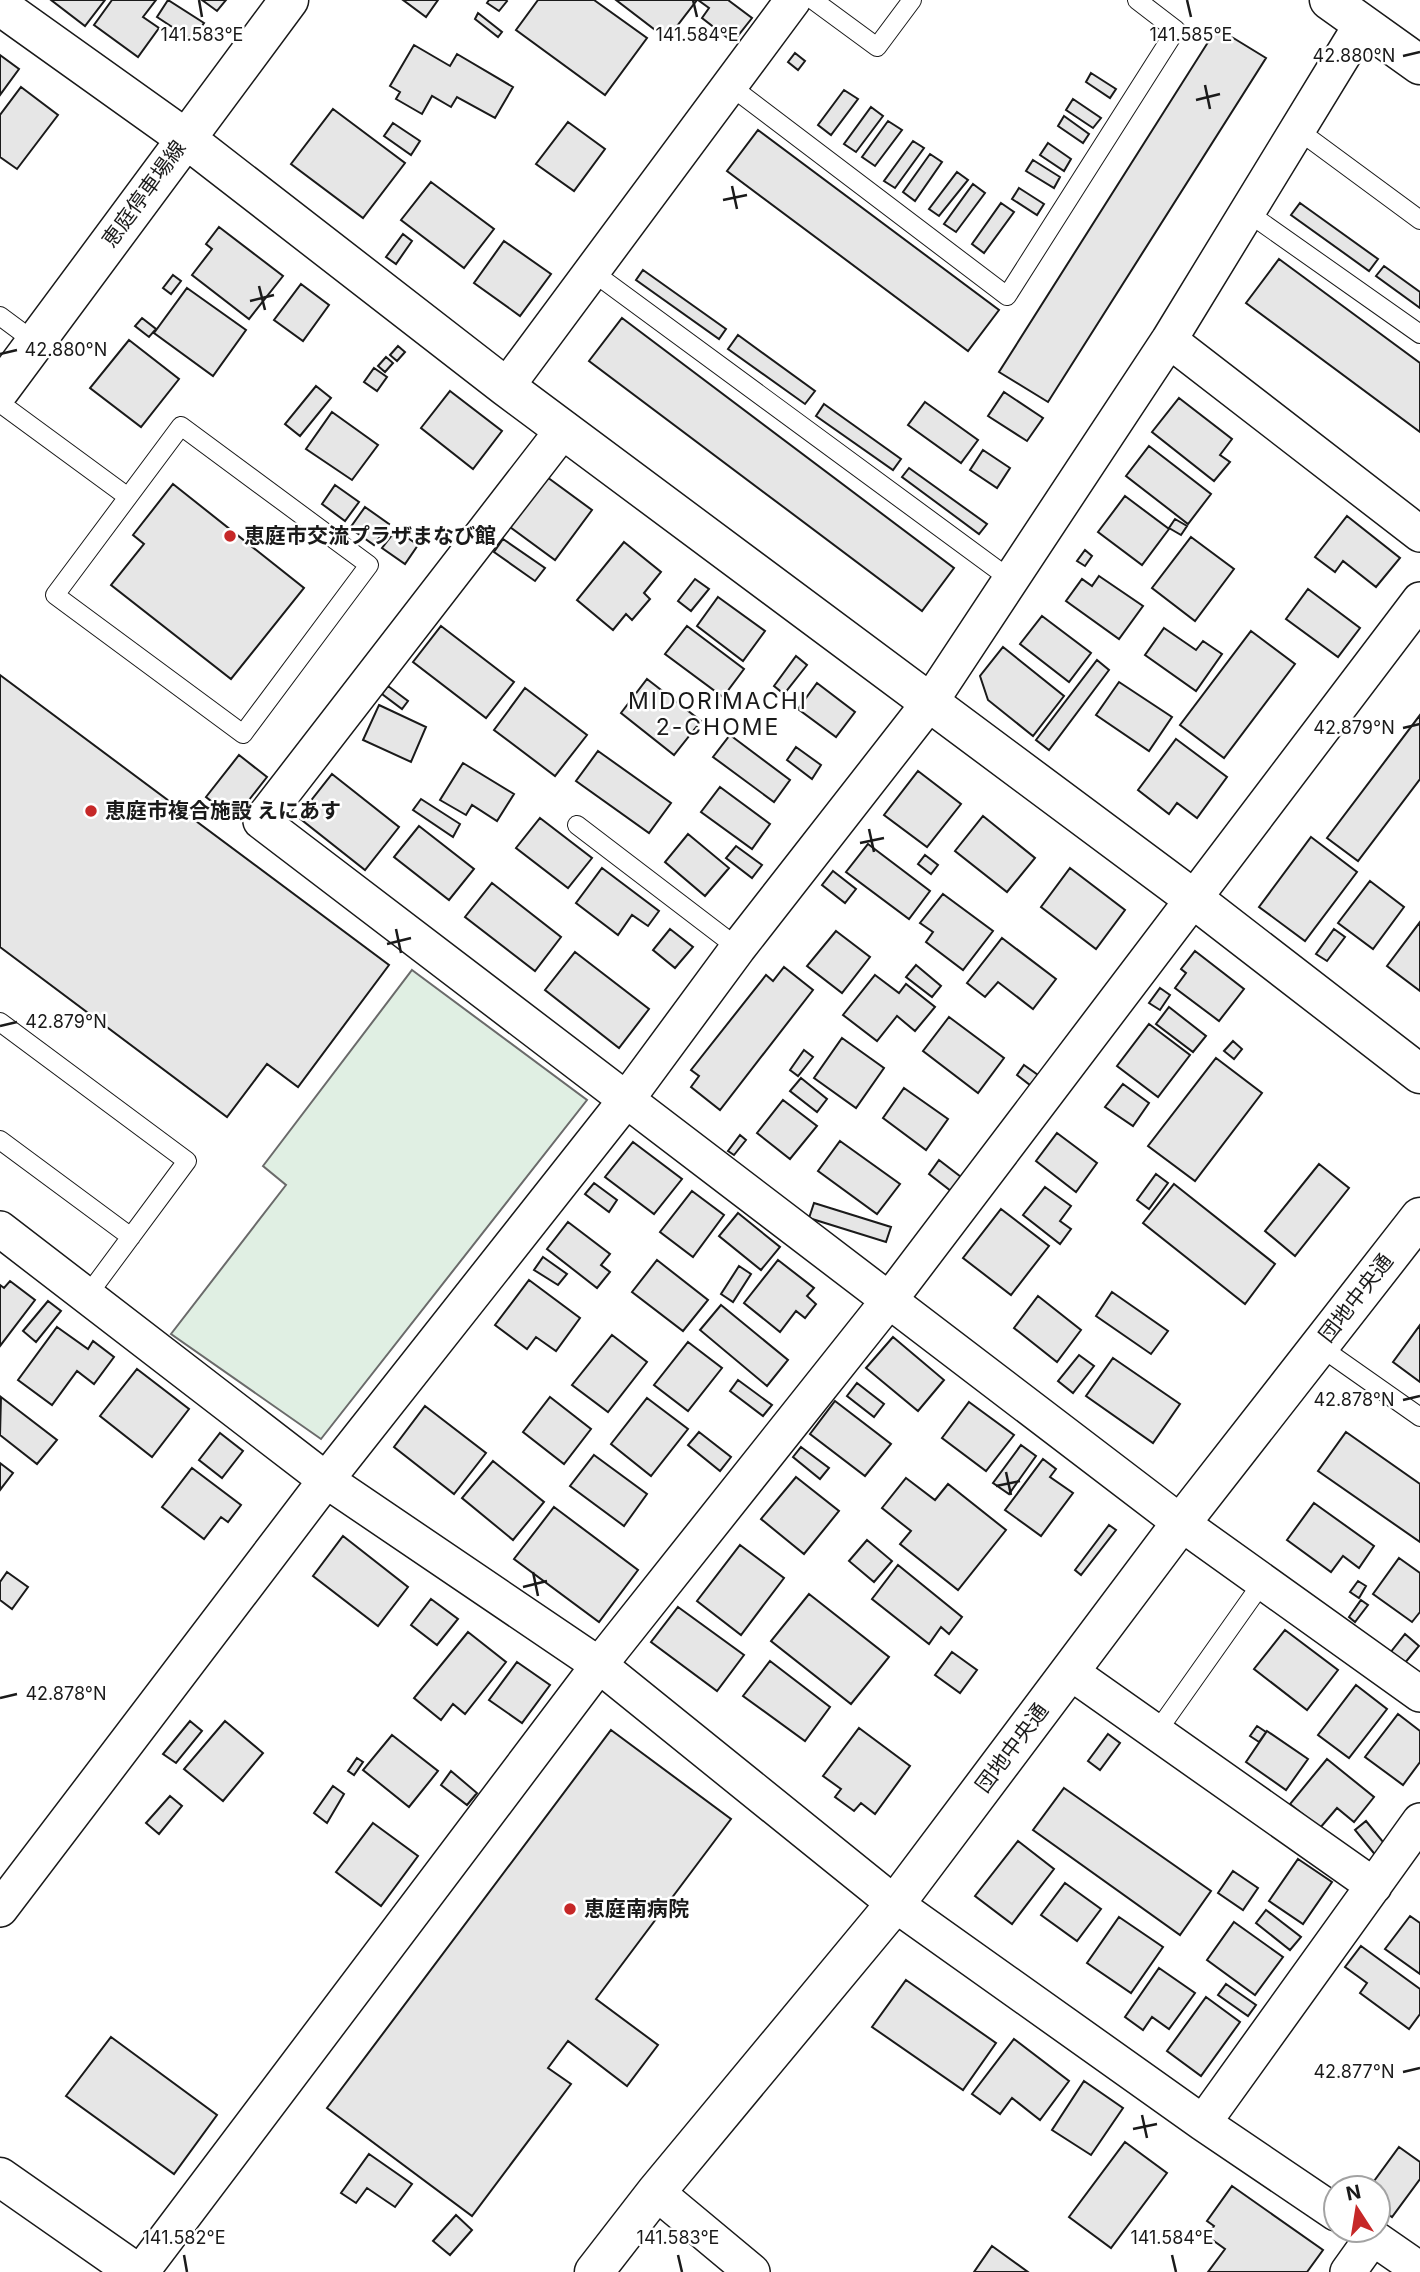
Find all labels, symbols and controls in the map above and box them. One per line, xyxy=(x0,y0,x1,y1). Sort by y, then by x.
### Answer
text: 141.583°E xyxy=(161,24,243,45)
text: 141.584°E xyxy=(655,24,739,45)
text: 141.585°E xyxy=(1150,24,1232,45)
text: 42.880°N xyxy=(1313,45,1395,66)
street label: 恵庭停車場線 xyxy=(96,135,191,252)
text: 42.880°N xyxy=(25,339,107,360)
place label: 恵庭市交流プラザまなび館 xyxy=(244,523,496,548)
marker: 恵庭市交流プラザまなび館 xyxy=(222,528,238,544)
district label: MIDORIMACHI 2-CHOME xyxy=(628,687,808,741)
text: 42.879°N xyxy=(1313,717,1395,738)
place label: 恵庭市複合施設 えにあす xyxy=(105,798,341,823)
marker: 恵庭市複合施設 えにあす xyxy=(83,803,99,819)
text: 42.879°N xyxy=(25,1011,107,1032)
street label: 団地中央通 xyxy=(1313,1249,1398,1347)
text: 42.878°N xyxy=(1313,1389,1395,1410)
text: 42.878°N xyxy=(25,1683,107,1704)
street label: 団地中央通 xyxy=(970,1698,1053,1797)
place label: 恵庭南病院 xyxy=(584,1896,689,1921)
marker: 恵庭南病院 xyxy=(562,1901,578,1917)
text: 42.877°N xyxy=(1313,2061,1395,2082)
north arrow xyxy=(1322,2174,1392,2244)
text: N xyxy=(1344,2180,1363,2206)
text: 141.582°E xyxy=(143,2227,225,2248)
text: 141.583°E xyxy=(637,2227,719,2248)
text: 141.584°E xyxy=(1130,2227,1214,2248)

